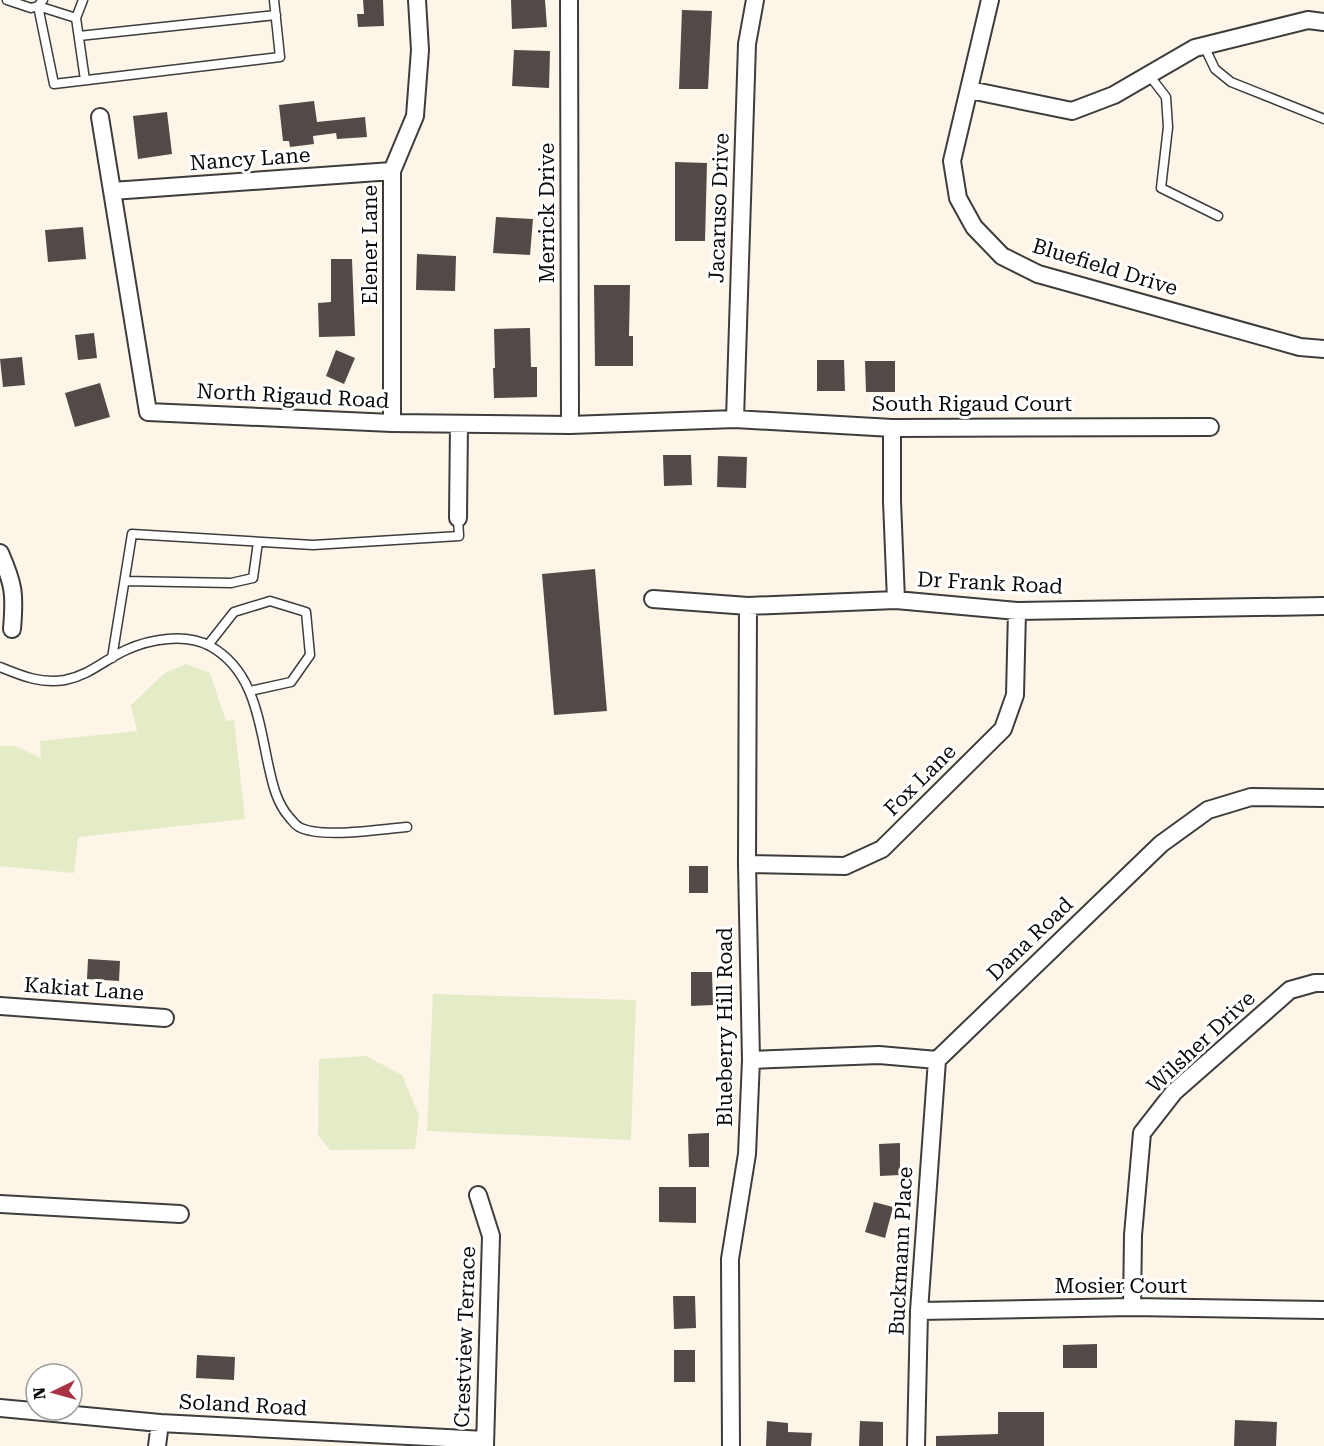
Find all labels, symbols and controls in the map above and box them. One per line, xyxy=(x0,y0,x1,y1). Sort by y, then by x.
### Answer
street label: Jacaruso Drive xyxy=(704,132,734,284)
street label: Nancy Lane xyxy=(189,143,311,175)
street label: Merrick Drive xyxy=(535,143,559,283)
street label: Elener Lane xyxy=(358,185,382,305)
street label: Bluefield Drive xyxy=(1029,234,1181,300)
street label: North Rigaud Road xyxy=(196,379,390,413)
street label: South Rigaud Court xyxy=(872,392,1072,416)
street label: Dr Frank Road xyxy=(917,567,1064,599)
street label: Fox Lane xyxy=(879,739,961,821)
street label: Dana Road xyxy=(982,892,1078,986)
street label: Blueberry Hill Road xyxy=(713,927,737,1127)
street label: Kakiat Lane xyxy=(23,973,145,1005)
street label: Wilsher Drive xyxy=(1142,986,1260,1098)
street label: Buckmann Place xyxy=(885,1166,917,1336)
street label: Crestview Terrace xyxy=(450,1246,480,1428)
street label: Mosier Court xyxy=(1055,1274,1188,1298)
north arrow xyxy=(24,1362,84,1422)
text: N xyxy=(30,1386,50,1400)
street label: Soland Road xyxy=(178,1390,308,1420)

